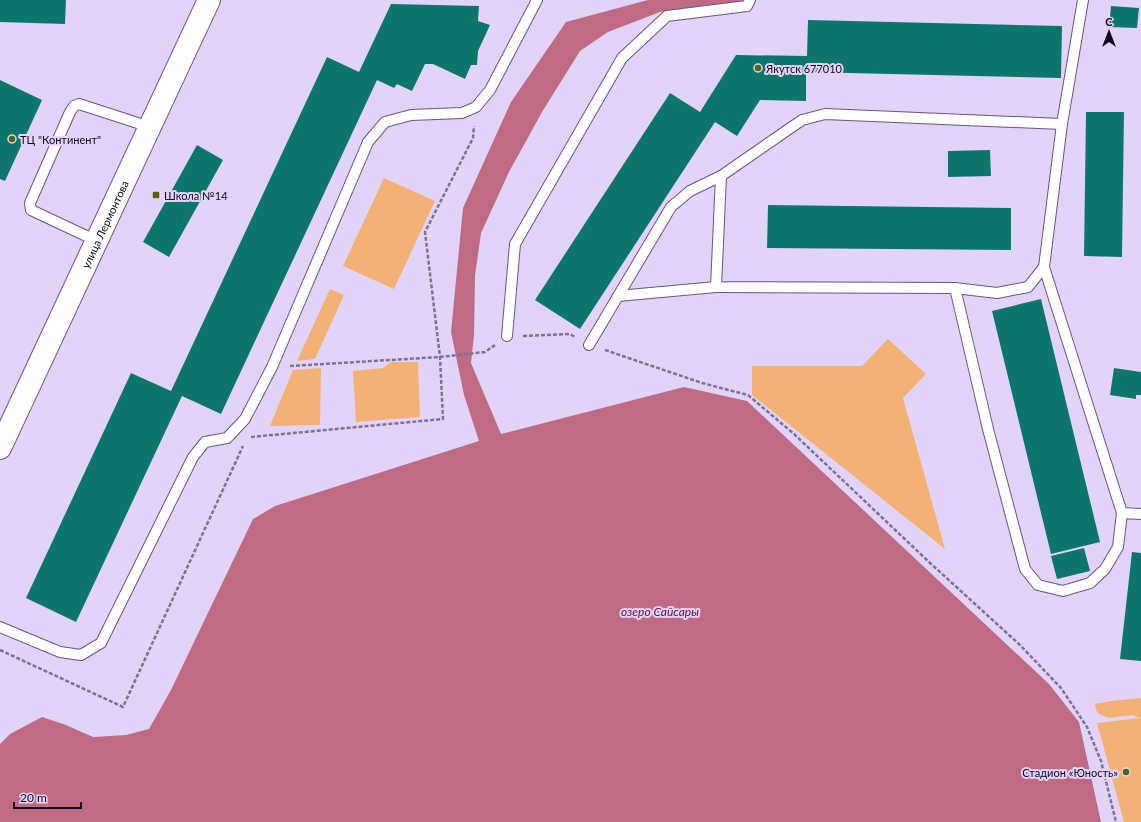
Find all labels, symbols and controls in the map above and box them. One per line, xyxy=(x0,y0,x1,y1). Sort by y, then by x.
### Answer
north arrow xyxy=(1089,12,1129,52)
text: С xyxy=(1105,15,1113,28)
place label: Якутск 677010 xyxy=(765,62,843,75)
marker: Якутск 677010 xyxy=(753,63,763,73)
place label: ТЦ "Континент" xyxy=(20,133,101,146)
marker: ТЦ "Континент" xyxy=(7,134,17,144)
street label: улица Лермонтова xyxy=(78,178,130,270)
place label: Школа №14 xyxy=(164,189,228,202)
marker: Школа №14 xyxy=(151,190,161,200)
water label: озеро Сайсары xyxy=(621,604,699,619)
place label: Стадион «Юность» xyxy=(1022,766,1118,779)
marker: Стадион «Юность» xyxy=(1121,767,1131,777)
scale bar xyxy=(14,784,81,810)
text: 20 m xyxy=(20,790,47,805)

